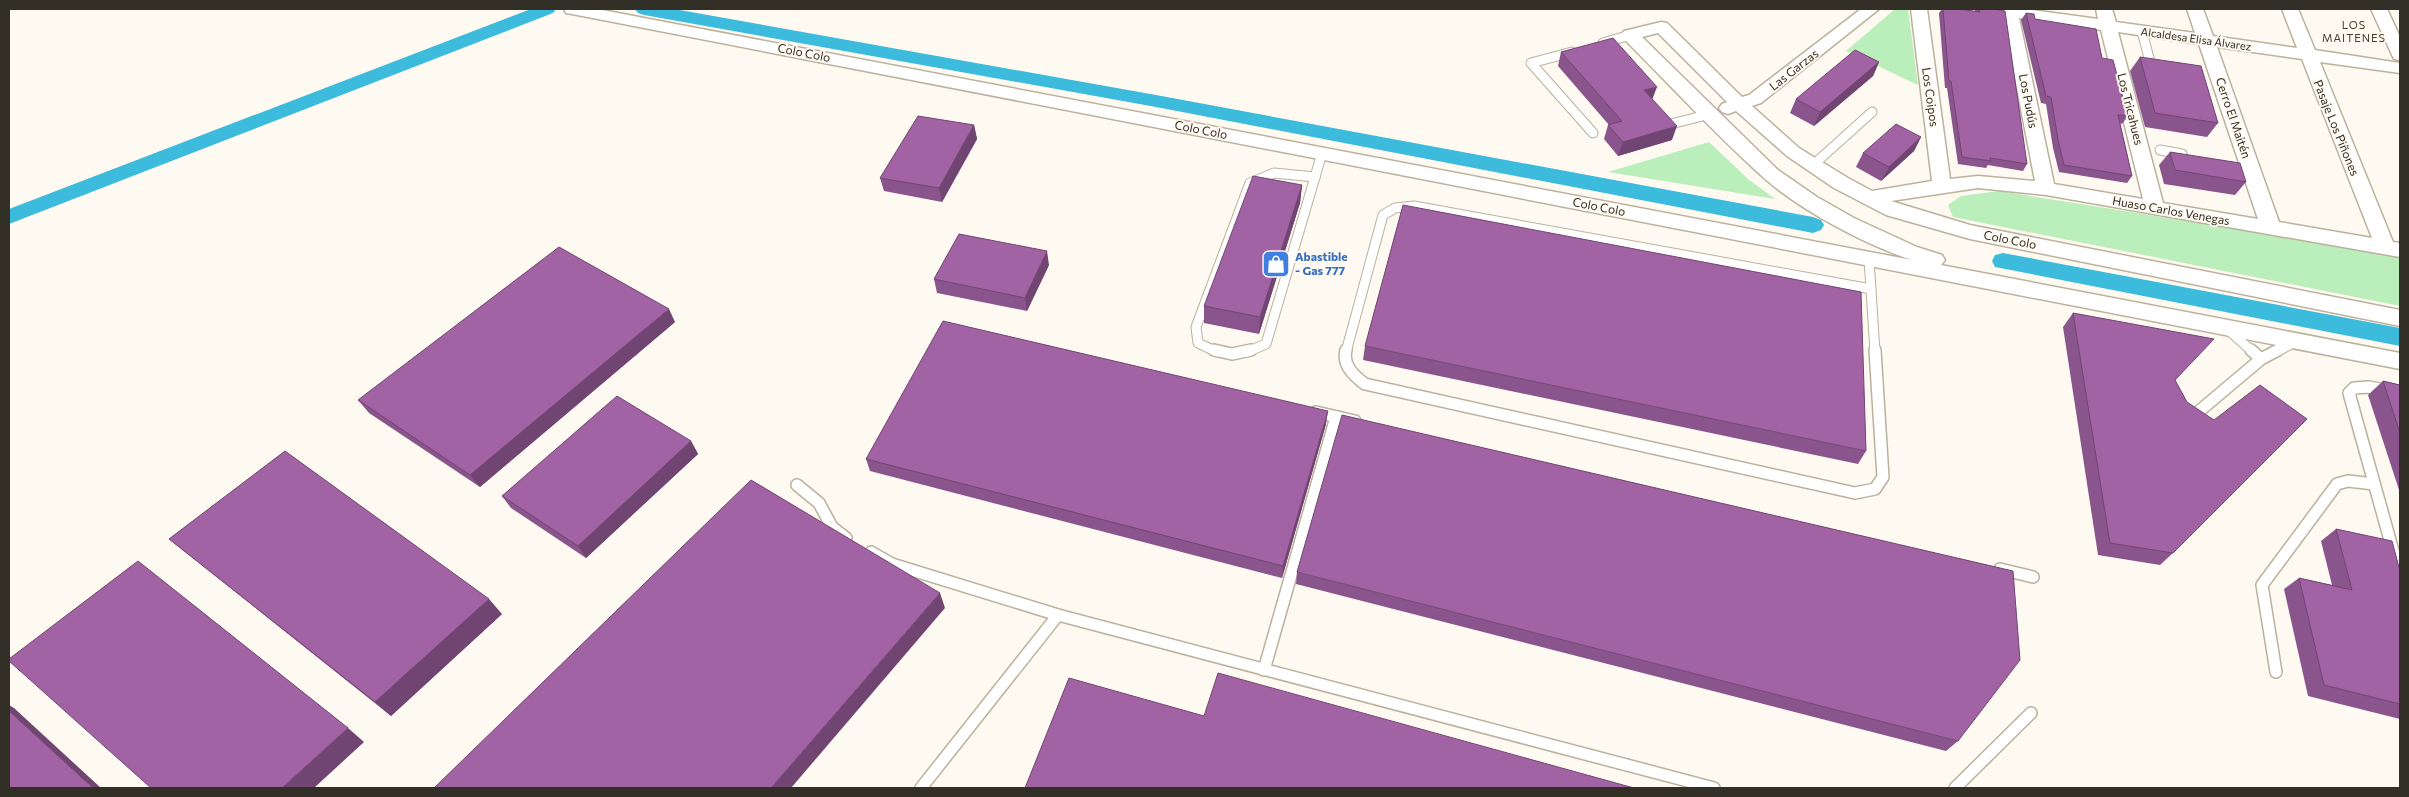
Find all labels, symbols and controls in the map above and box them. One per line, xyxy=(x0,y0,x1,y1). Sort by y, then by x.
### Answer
district label: LOS MAITENES xyxy=(2322,18,2386,44)
street label: Alcaldesa Elisa Álvarez xyxy=(2140,23,2253,53)
street label: Colo Colo xyxy=(777,40,832,64)
street label: Las Garzas xyxy=(1766,46,1821,93)
street label: Los Coipos xyxy=(1920,66,1942,127)
street label: Los Tricahues xyxy=(2115,71,2147,146)
street label: Los Pudús xyxy=(2017,72,2041,129)
street label: Cerro El Maitén xyxy=(2214,75,2254,160)
street label: Pasaje Los Piñones xyxy=(2311,78,2363,178)
street label: Colo Colo xyxy=(1174,117,1229,141)
street label: Huaso Carlos Venegas xyxy=(2111,193,2231,227)
street label: Colo Colo xyxy=(1572,194,1627,218)
street label: Colo Colo xyxy=(1983,227,2038,251)
shop icon: Abastible - Gas 777 xyxy=(1261,249,1291,279)
place label: Abastible - Gas 777 xyxy=(1295,249,1348,277)

